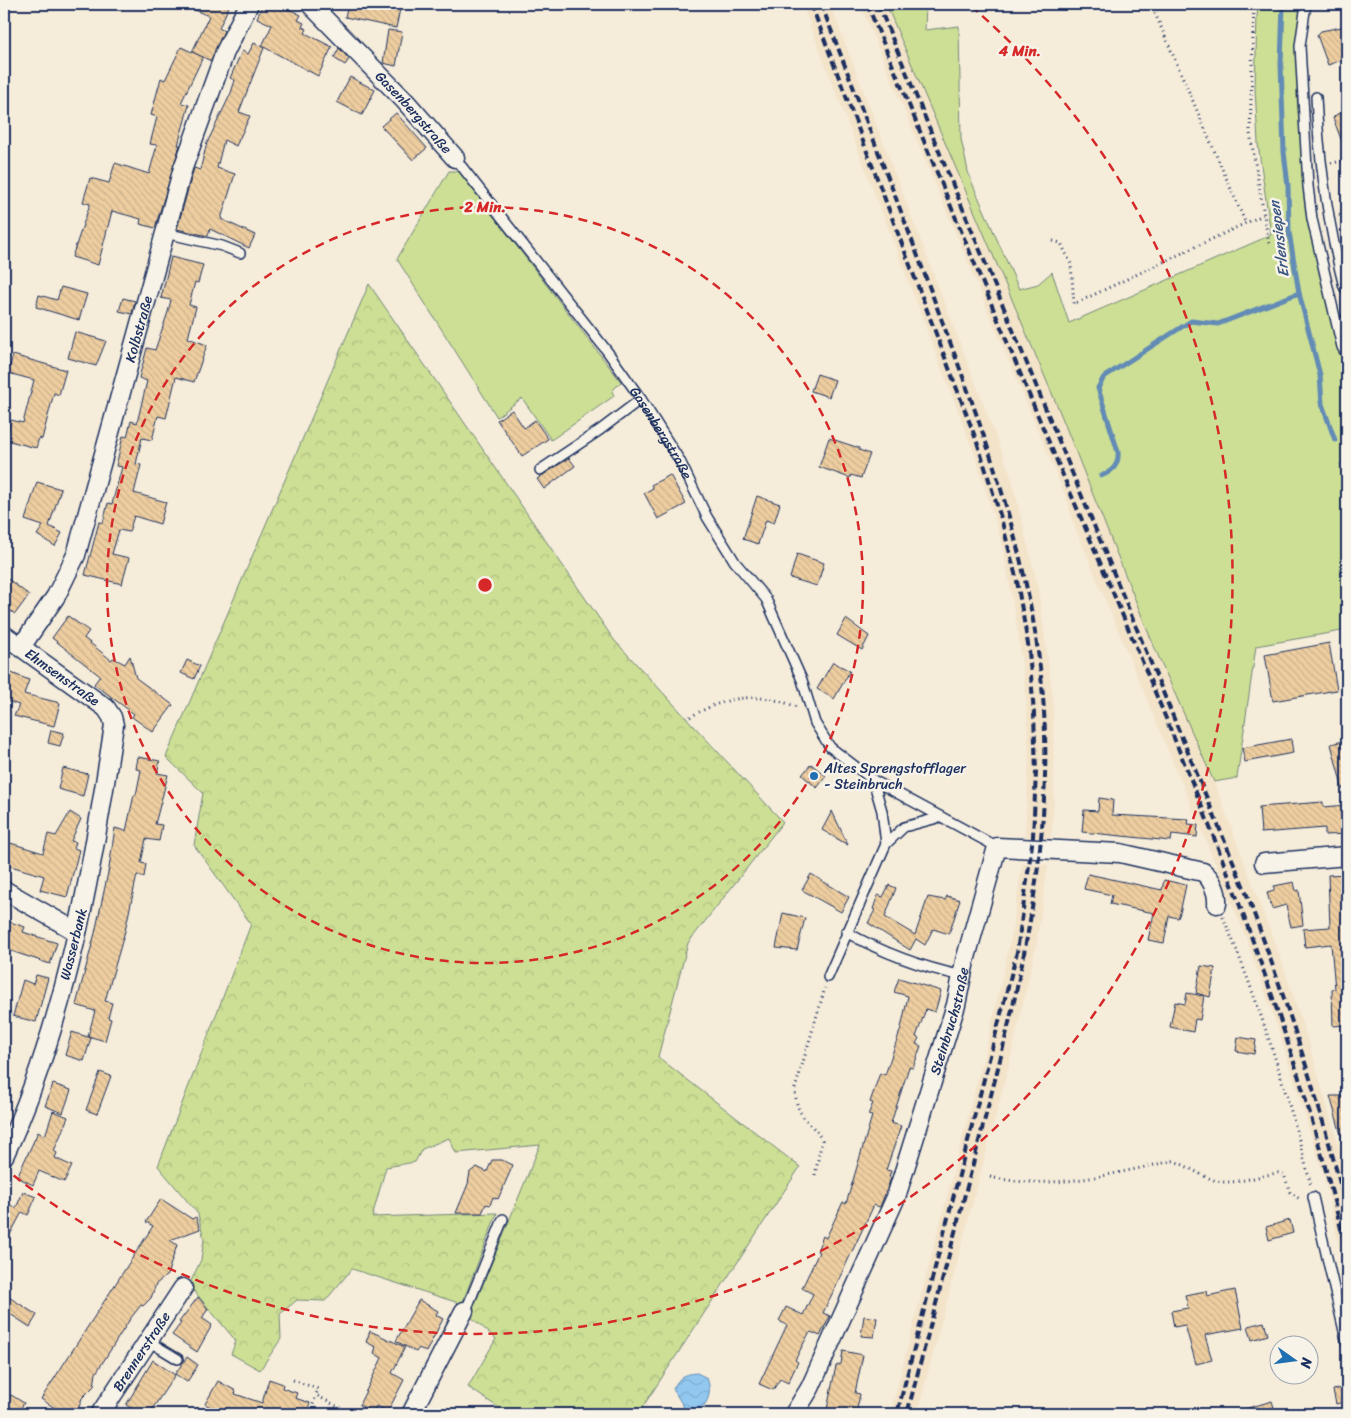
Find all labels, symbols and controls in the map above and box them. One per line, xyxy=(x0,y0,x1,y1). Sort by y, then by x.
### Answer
text: 4 Min. xyxy=(998,38,1041,64)
street label: Gasenbergstraße xyxy=(369,65,458,160)
text: 2 Min. xyxy=(463,194,506,220)
water label: Erlensiepen xyxy=(1261,198,1297,279)
street label: Kolbstraße xyxy=(118,293,160,365)
street label: Gasenbergstraße xyxy=(623,381,699,484)
centre of rings xyxy=(476,576,494,594)
street label: Ehmsenstraße xyxy=(19,642,105,713)
place label: Altes Sprengstofflager - Steinbruch xyxy=(823,756,967,797)
marker: Altes Sprengstofflager - Steinbruch xyxy=(808,770,820,782)
street label: Wasserbank xyxy=(52,906,94,983)
street label: Steinbruchstraße xyxy=(923,965,976,1078)
street label: Brennerstraße xyxy=(106,1306,177,1397)
north arrow xyxy=(1268,1336,1318,1386)
text: N xyxy=(1293,1354,1320,1371)

